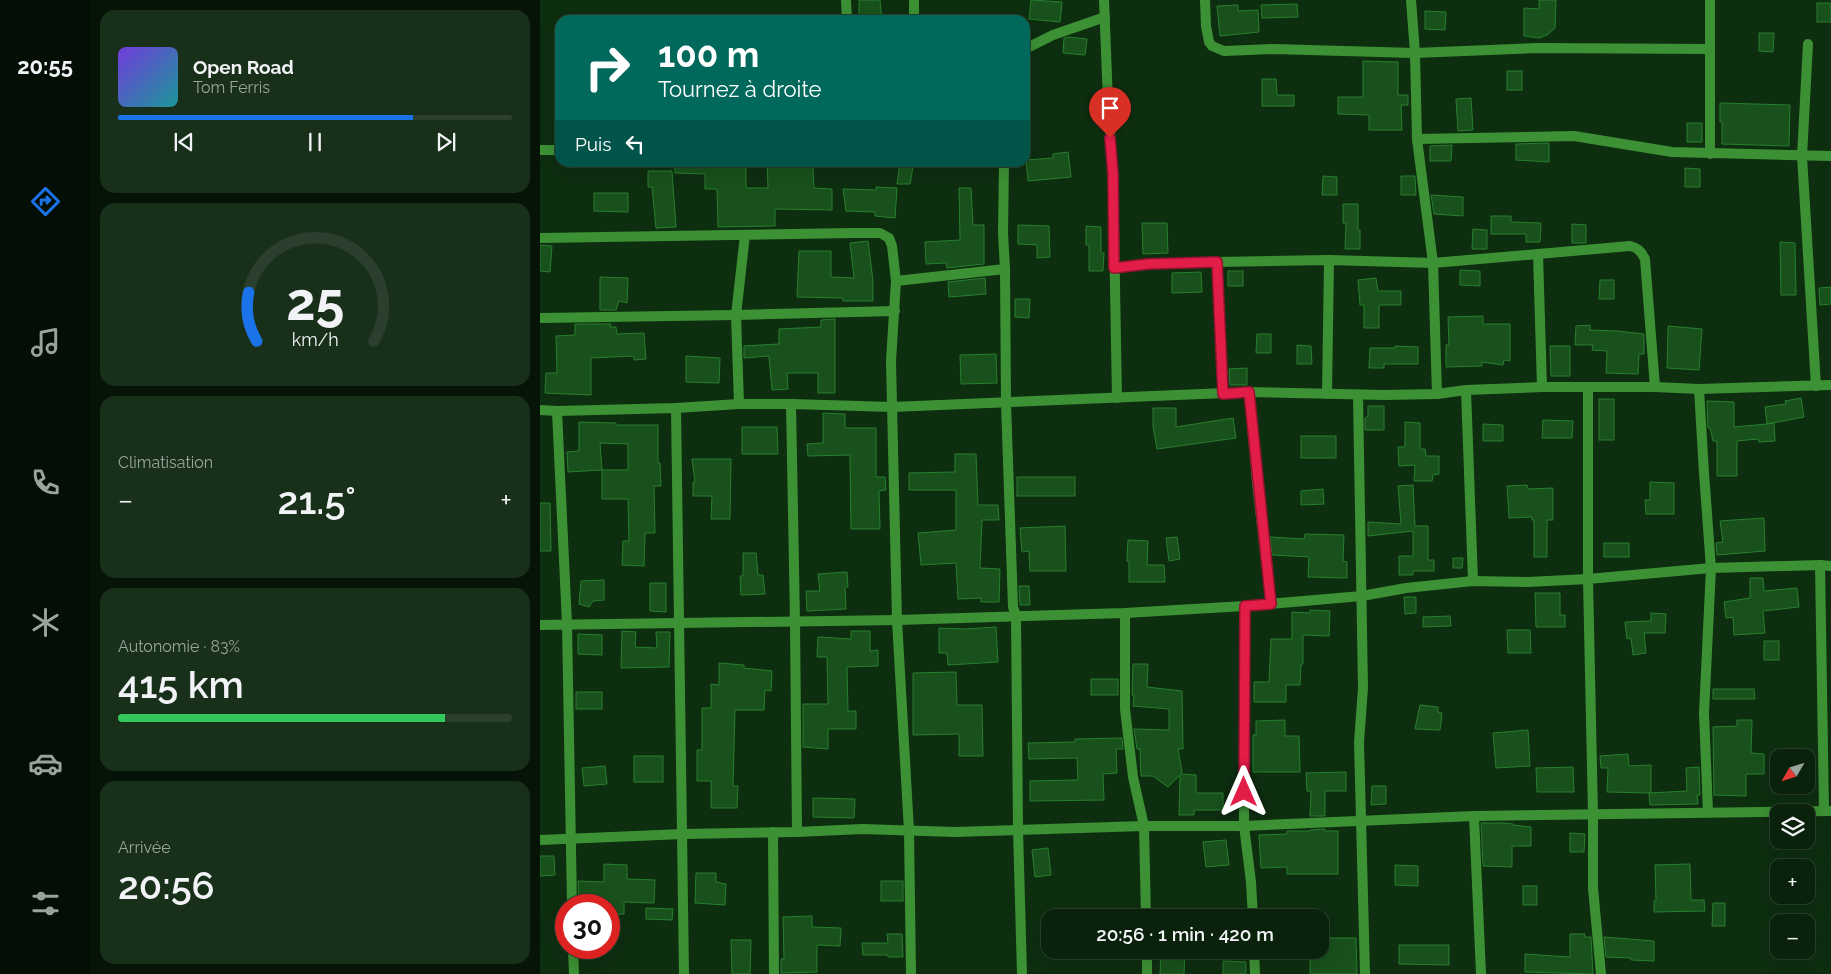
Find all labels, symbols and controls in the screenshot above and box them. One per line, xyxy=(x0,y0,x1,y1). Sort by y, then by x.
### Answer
text: 100 m xyxy=(658,34,759,75)
icon: right xyxy=(575,35,640,100)
text: 20:55 xyxy=(17,53,73,79)
text: Open Road xyxy=(193,56,294,78)
text: Tournez à droite xyxy=(658,76,822,102)
text: Tom Ferris xyxy=(193,78,270,97)
pin xyxy=(1089,87,1131,138)
icon: arrive xyxy=(1096,94,1124,122)
icon: previous xyxy=(170,128,198,156)
icon: pause xyxy=(301,128,329,156)
icon: next xyxy=(432,128,460,156)
icon: left xyxy=(621,130,649,158)
text: Puis xyxy=(575,133,611,155)
icon: directions xyxy=(28,184,63,219)
text: 25 xyxy=(286,271,344,332)
icon: music xyxy=(28,325,63,360)
text: km/h xyxy=(291,329,339,350)
text: Climatisation xyxy=(118,453,213,472)
icon: phone xyxy=(28,465,63,500)
text: 21.5° xyxy=(278,478,356,523)
text: − xyxy=(118,484,133,517)
text: + xyxy=(500,484,512,517)
icon: climate xyxy=(28,605,63,640)
text: Autonomie · 83% xyxy=(118,637,240,656)
text: 415 km xyxy=(118,662,244,707)
icon: car xyxy=(28,746,63,781)
north arrow xyxy=(1770,749,1815,794)
map controls xyxy=(1770,749,1815,959)
position arrow xyxy=(1217,765,1269,817)
button: layers xyxy=(1770,804,1815,849)
text: Arrivée xyxy=(118,838,171,857)
button: + xyxy=(1770,859,1815,904)
text: 20:56 xyxy=(118,863,215,908)
icon: filters xyxy=(28,886,63,921)
speed limit sign: 30 xyxy=(555,894,620,959)
button: − xyxy=(1770,914,1815,959)
text: 20:56 · 1 min · 420 m xyxy=(1096,923,1274,945)

